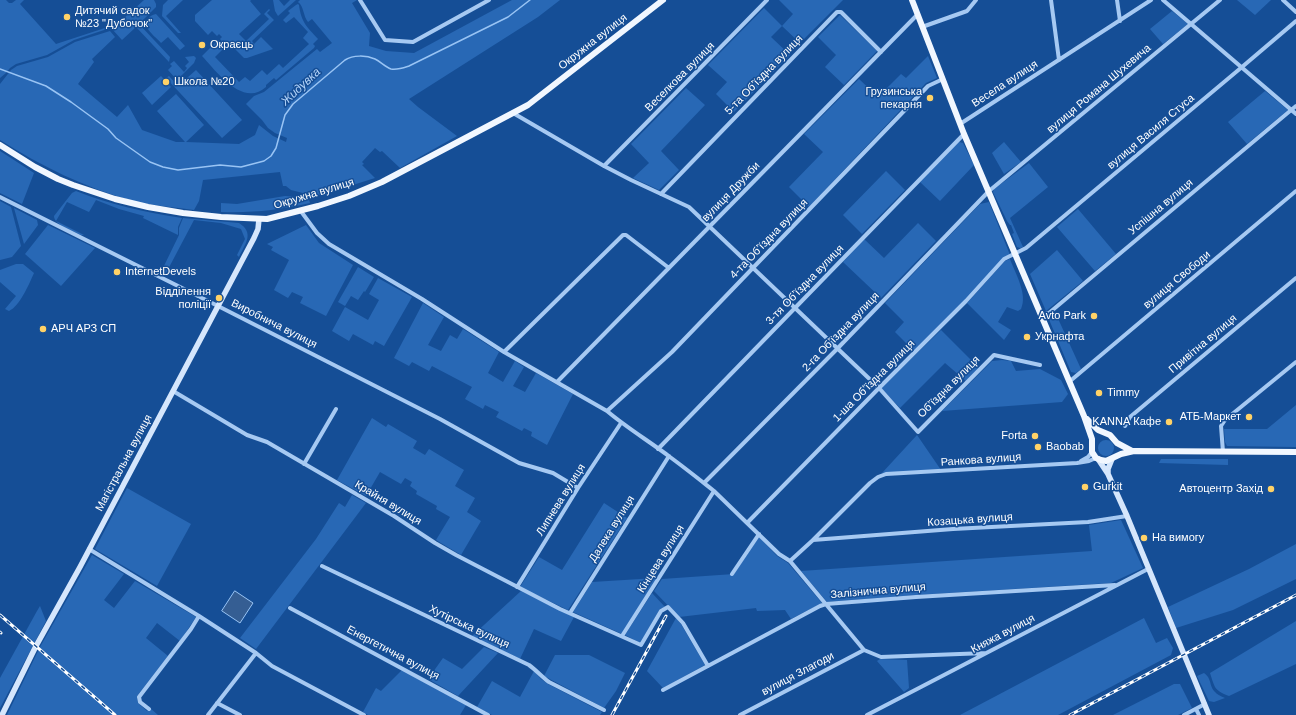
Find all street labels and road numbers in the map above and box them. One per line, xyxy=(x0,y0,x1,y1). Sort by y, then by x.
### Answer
street label: Окружна вулиця xyxy=(556,11,630,73)
street label: 5-та Обʼїздна вулиця xyxy=(722,32,806,118)
street label: Веселкова вулиця xyxy=(643,40,717,114)
street label: вулиця Романа Шухевича xyxy=(1044,42,1154,136)
street label: Весела вулиця xyxy=(970,58,1040,110)
street label: вулиця Василя Стуса xyxy=(1105,92,1197,172)
street label: вулиця Дружби xyxy=(699,159,763,225)
street label: Окружна вулиця xyxy=(272,176,356,212)
street label: Успішна вулиця xyxy=(1126,176,1196,238)
street label: 4-та Обʼїздна вулиця xyxy=(727,196,811,282)
street label: 3-тя Обʼїздна вулиця xyxy=(763,242,847,328)
street label: вулиця Свободи xyxy=(1141,248,1213,312)
street label: 2-га Обʼїздна вулиця xyxy=(800,290,882,374)
street label: Виробнича вулиця xyxy=(229,297,319,351)
street label: Привітна вулиця xyxy=(1166,312,1240,376)
street label: 1-ша Обʼїздна вулиця xyxy=(830,337,918,425)
street label: Обʼїздна вулиця xyxy=(915,353,983,421)
street label: Магістральна вулиця xyxy=(93,412,155,514)
street label: Ранкова вулиця xyxy=(940,451,1022,469)
street label: Липнева вулиця xyxy=(534,462,588,538)
street label: Крайня вулиця xyxy=(352,478,424,528)
street label: Далека вулиця xyxy=(586,493,638,565)
street label: Козацька вулиця xyxy=(927,510,1013,530)
street label: Кінцева вулиця xyxy=(635,523,687,595)
street label: Залізнична вулиця xyxy=(830,580,926,602)
street label: Хутірська вулиця xyxy=(427,603,511,651)
street label: Княжа вулиця xyxy=(969,612,1037,656)
street label: Енергетична вулиця xyxy=(344,623,442,683)
street label: вулиця Злагоди xyxy=(760,649,836,699)

